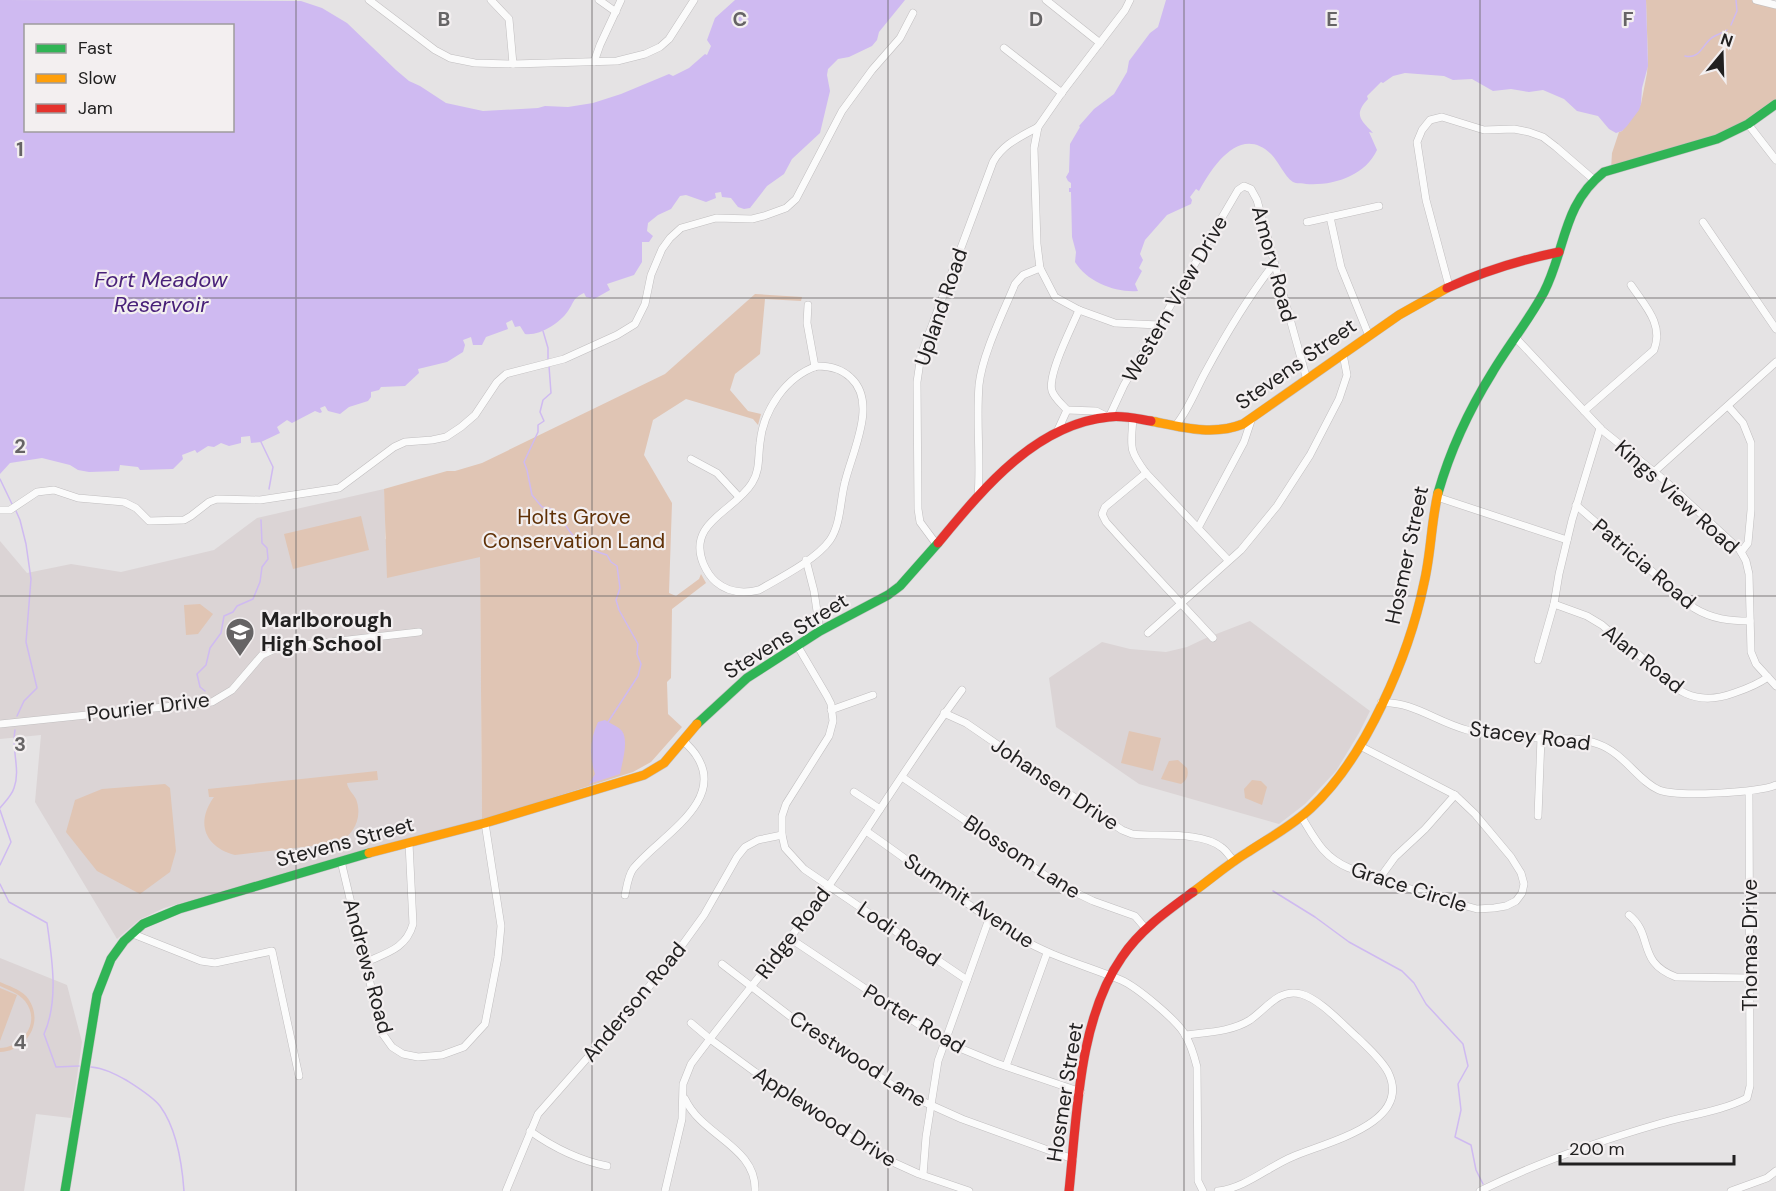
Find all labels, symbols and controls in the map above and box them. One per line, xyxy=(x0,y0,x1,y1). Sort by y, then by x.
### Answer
text: B xyxy=(438,6,450,32)
text: C xyxy=(733,6,747,32)
text: D xyxy=(1029,6,1043,32)
text: E xyxy=(1326,6,1338,32)
text: F xyxy=(1622,6,1634,32)
legend xyxy=(24,24,234,132)
north arrow xyxy=(1692,24,1752,84)
text: N xyxy=(1718,28,1736,52)
text: Fast xyxy=(78,36,113,60)
text: Slow xyxy=(78,66,117,90)
text: Jam xyxy=(78,96,113,120)
text: 1 xyxy=(16,136,24,162)
street label: Amory Road xyxy=(1245,203,1303,325)
street label: Western View Drive xyxy=(1116,210,1234,388)
street label: Upland Road xyxy=(908,244,974,370)
water label: Fort Meadow Reservoir xyxy=(94,265,229,319)
street label: Stevens Street xyxy=(1230,312,1362,416)
text: 2 xyxy=(14,433,26,459)
street label: Kings View Road xyxy=(1609,434,1745,560)
street label: Hosmer Street xyxy=(1379,483,1435,627)
park label: Holts Grove Conservation Land xyxy=(483,503,665,555)
street label: Patricia Road xyxy=(1586,513,1702,615)
street label: Stevens Street xyxy=(718,587,854,685)
place label: Marlborough High School xyxy=(261,606,392,658)
school or university icon: Marlborough High School xyxy=(224,616,256,658)
street label: Alan Road xyxy=(1596,618,1690,700)
street label: Pourier Drive xyxy=(85,686,211,728)
street label: Stacey Road xyxy=(1468,715,1592,757)
text: 3 xyxy=(14,731,26,757)
street label: Johansen Drive xyxy=(986,731,1124,837)
street label: Blossom Lane xyxy=(958,809,1086,905)
street label: Stevens Street xyxy=(273,810,417,874)
street label: Summit Avenue xyxy=(898,847,1040,955)
street label: Grace Circle xyxy=(1347,855,1471,919)
street label: Thomas Drive xyxy=(1736,879,1764,1011)
street label: Ridge Road xyxy=(749,881,837,985)
street label: Andrews Road xyxy=(336,895,400,1037)
street label: Lodi Road xyxy=(852,895,946,973)
street label: Anderson Road xyxy=(576,936,692,1068)
street label: Porter Road xyxy=(858,978,970,1060)
street label: Crestwood Lane xyxy=(784,1004,932,1114)
street label: Hosmer Street xyxy=(1040,1020,1090,1164)
text: 4 xyxy=(14,1029,27,1055)
street label: Applewood Drive xyxy=(748,1060,902,1174)
scale bar xyxy=(1560,1128,1734,1166)
text: 200 m xyxy=(1569,1137,1625,1161)

